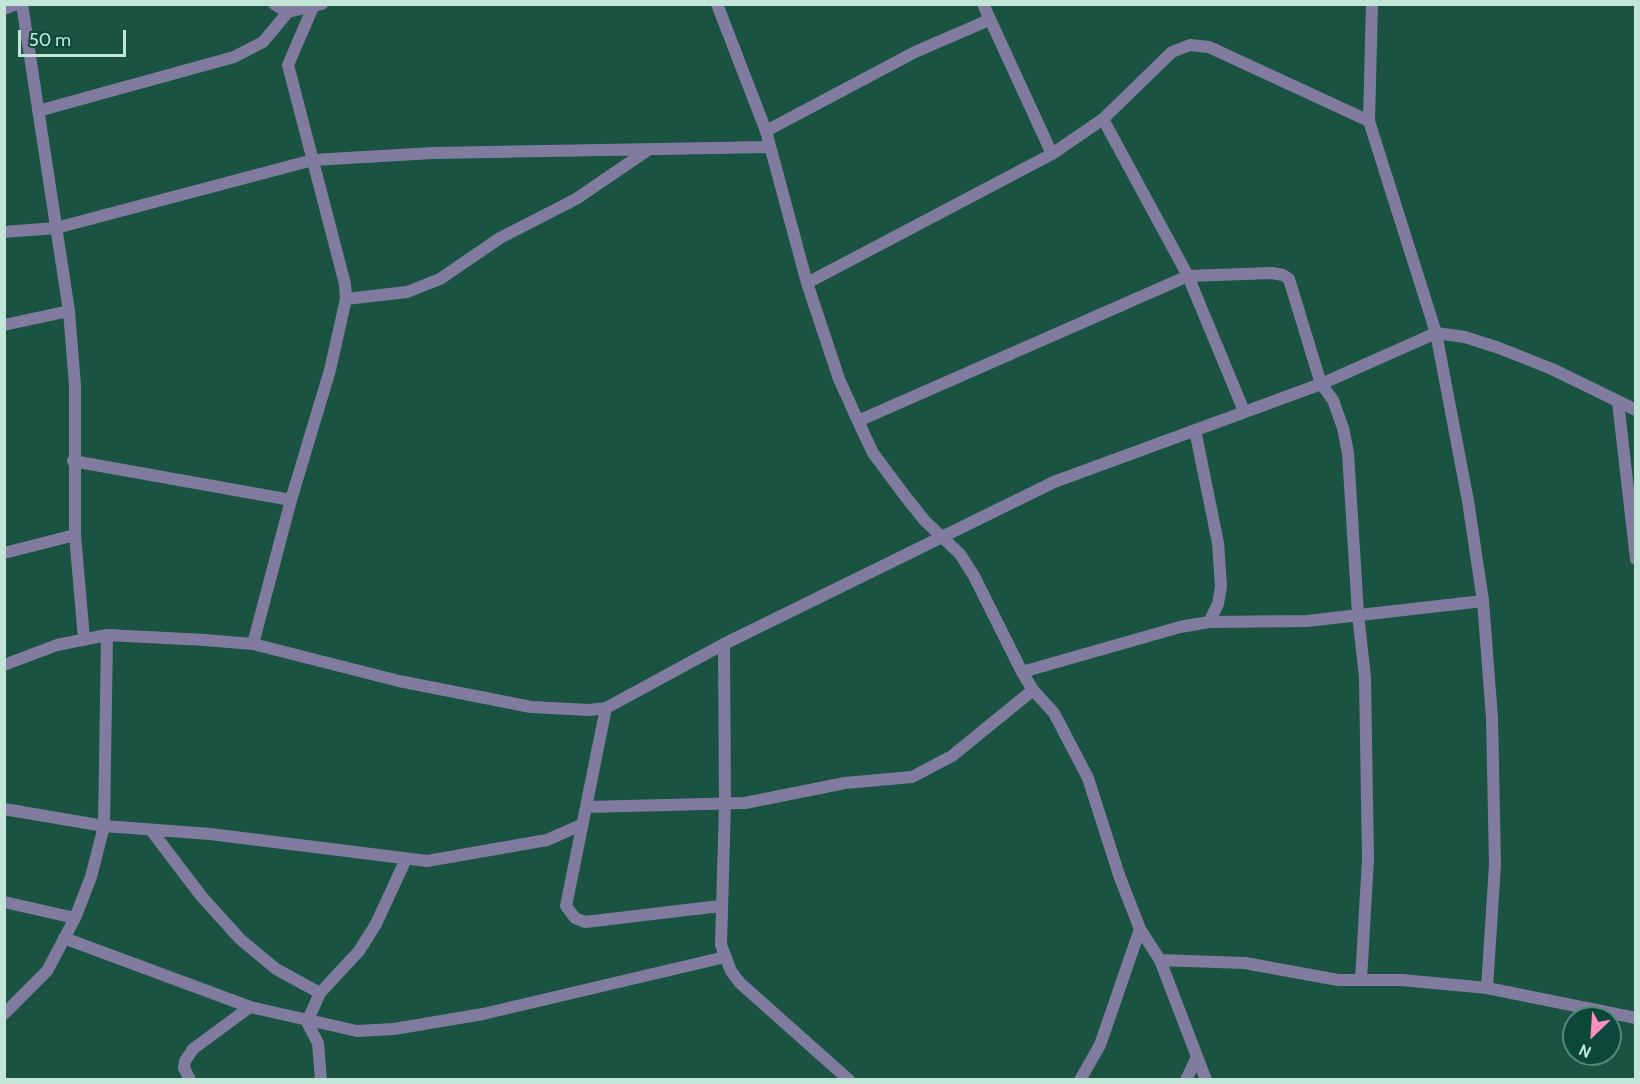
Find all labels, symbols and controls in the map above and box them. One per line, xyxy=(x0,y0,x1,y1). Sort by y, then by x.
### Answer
scale bar xyxy=(21,18,129,56)
text: 50 m xyxy=(29,29,71,51)
north arrow xyxy=(1562,1006,1622,1066)
text: N xyxy=(1576,1040,1594,1062)

